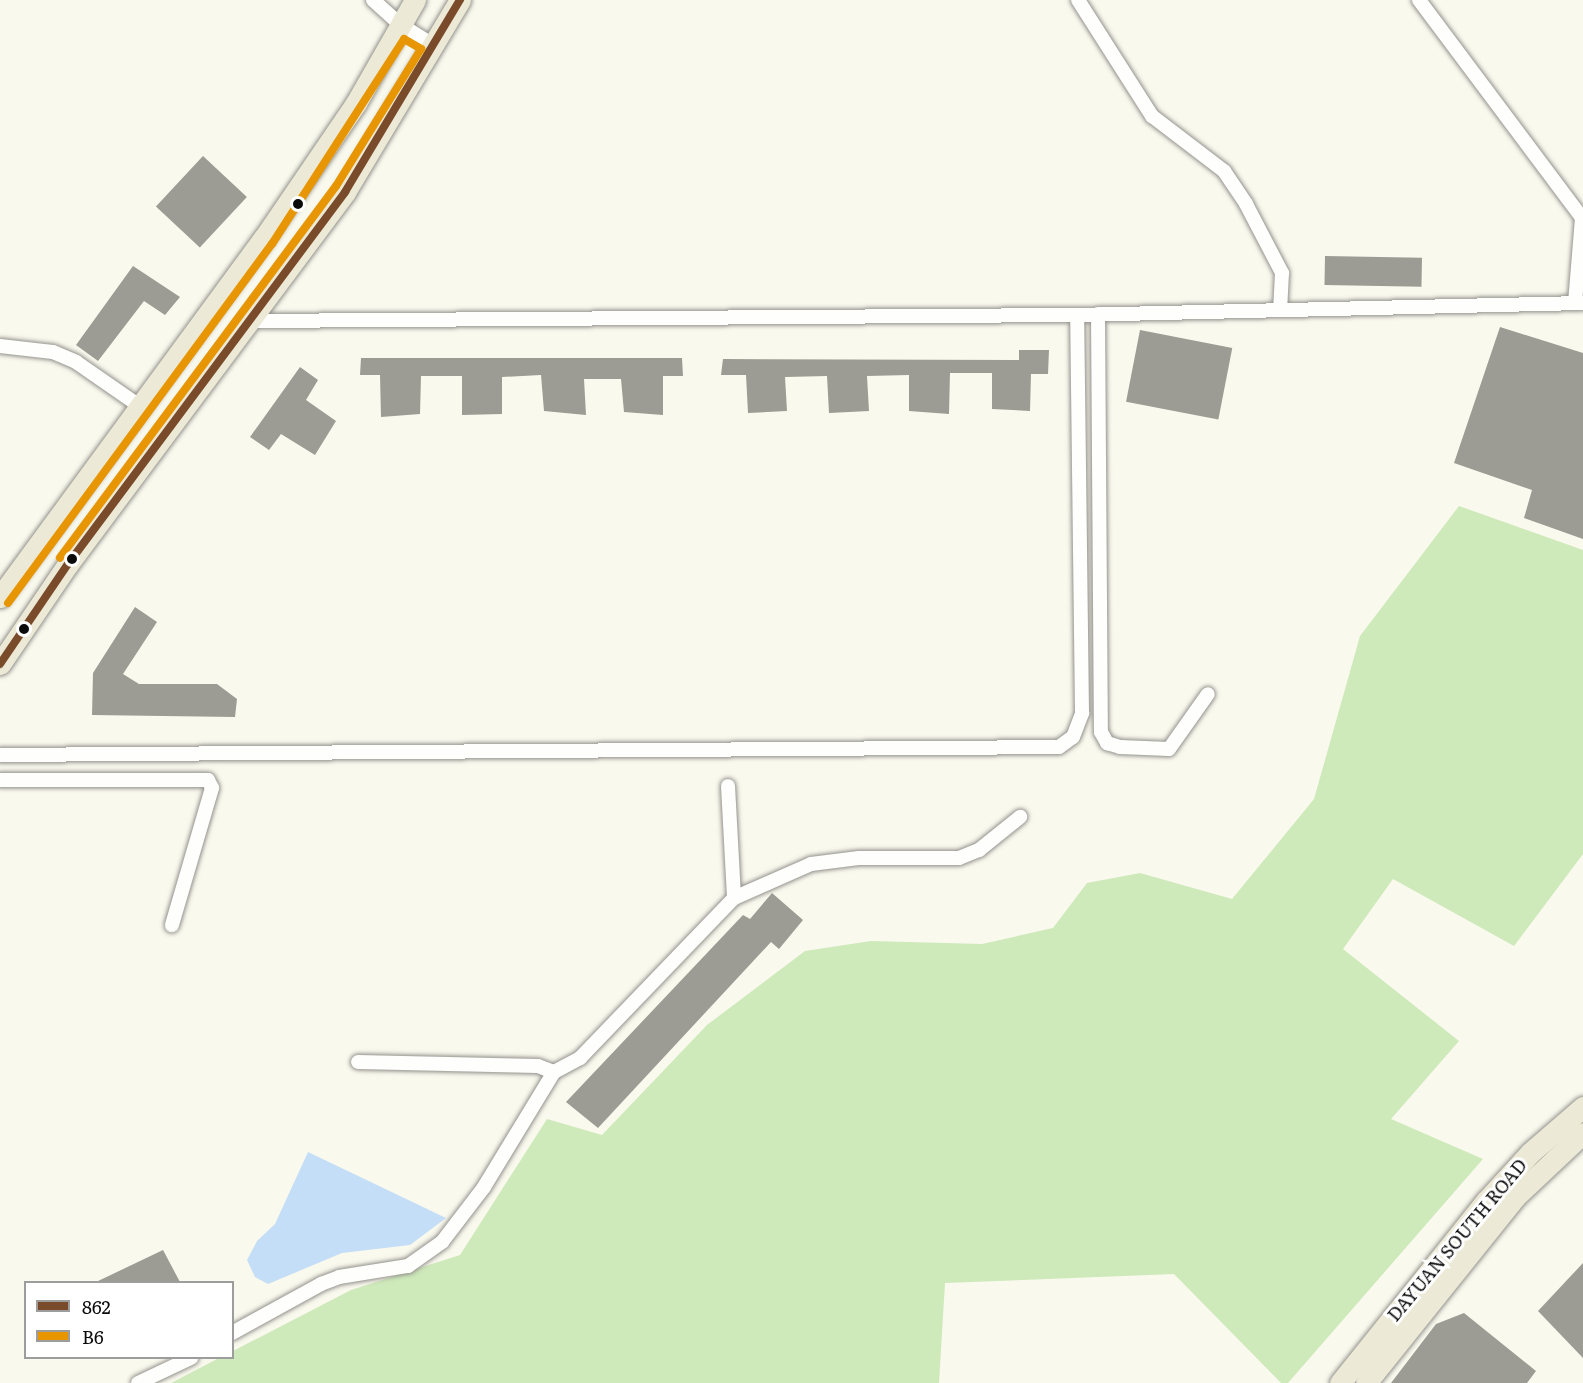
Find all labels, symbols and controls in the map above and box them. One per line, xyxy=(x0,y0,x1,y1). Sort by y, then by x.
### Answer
unlabelled marker xyxy=(292,198,304,210)
unlabelled marker xyxy=(66,553,78,565)
unlabelled marker xyxy=(18,623,30,635)
street label: DAYUAN SOUTH ROAD xyxy=(1383,1154,1531,1326)
legend xyxy=(24,1281,234,1359)
text: 862 xyxy=(82,1293,111,1320)
text: B6 xyxy=(82,1323,104,1350)

